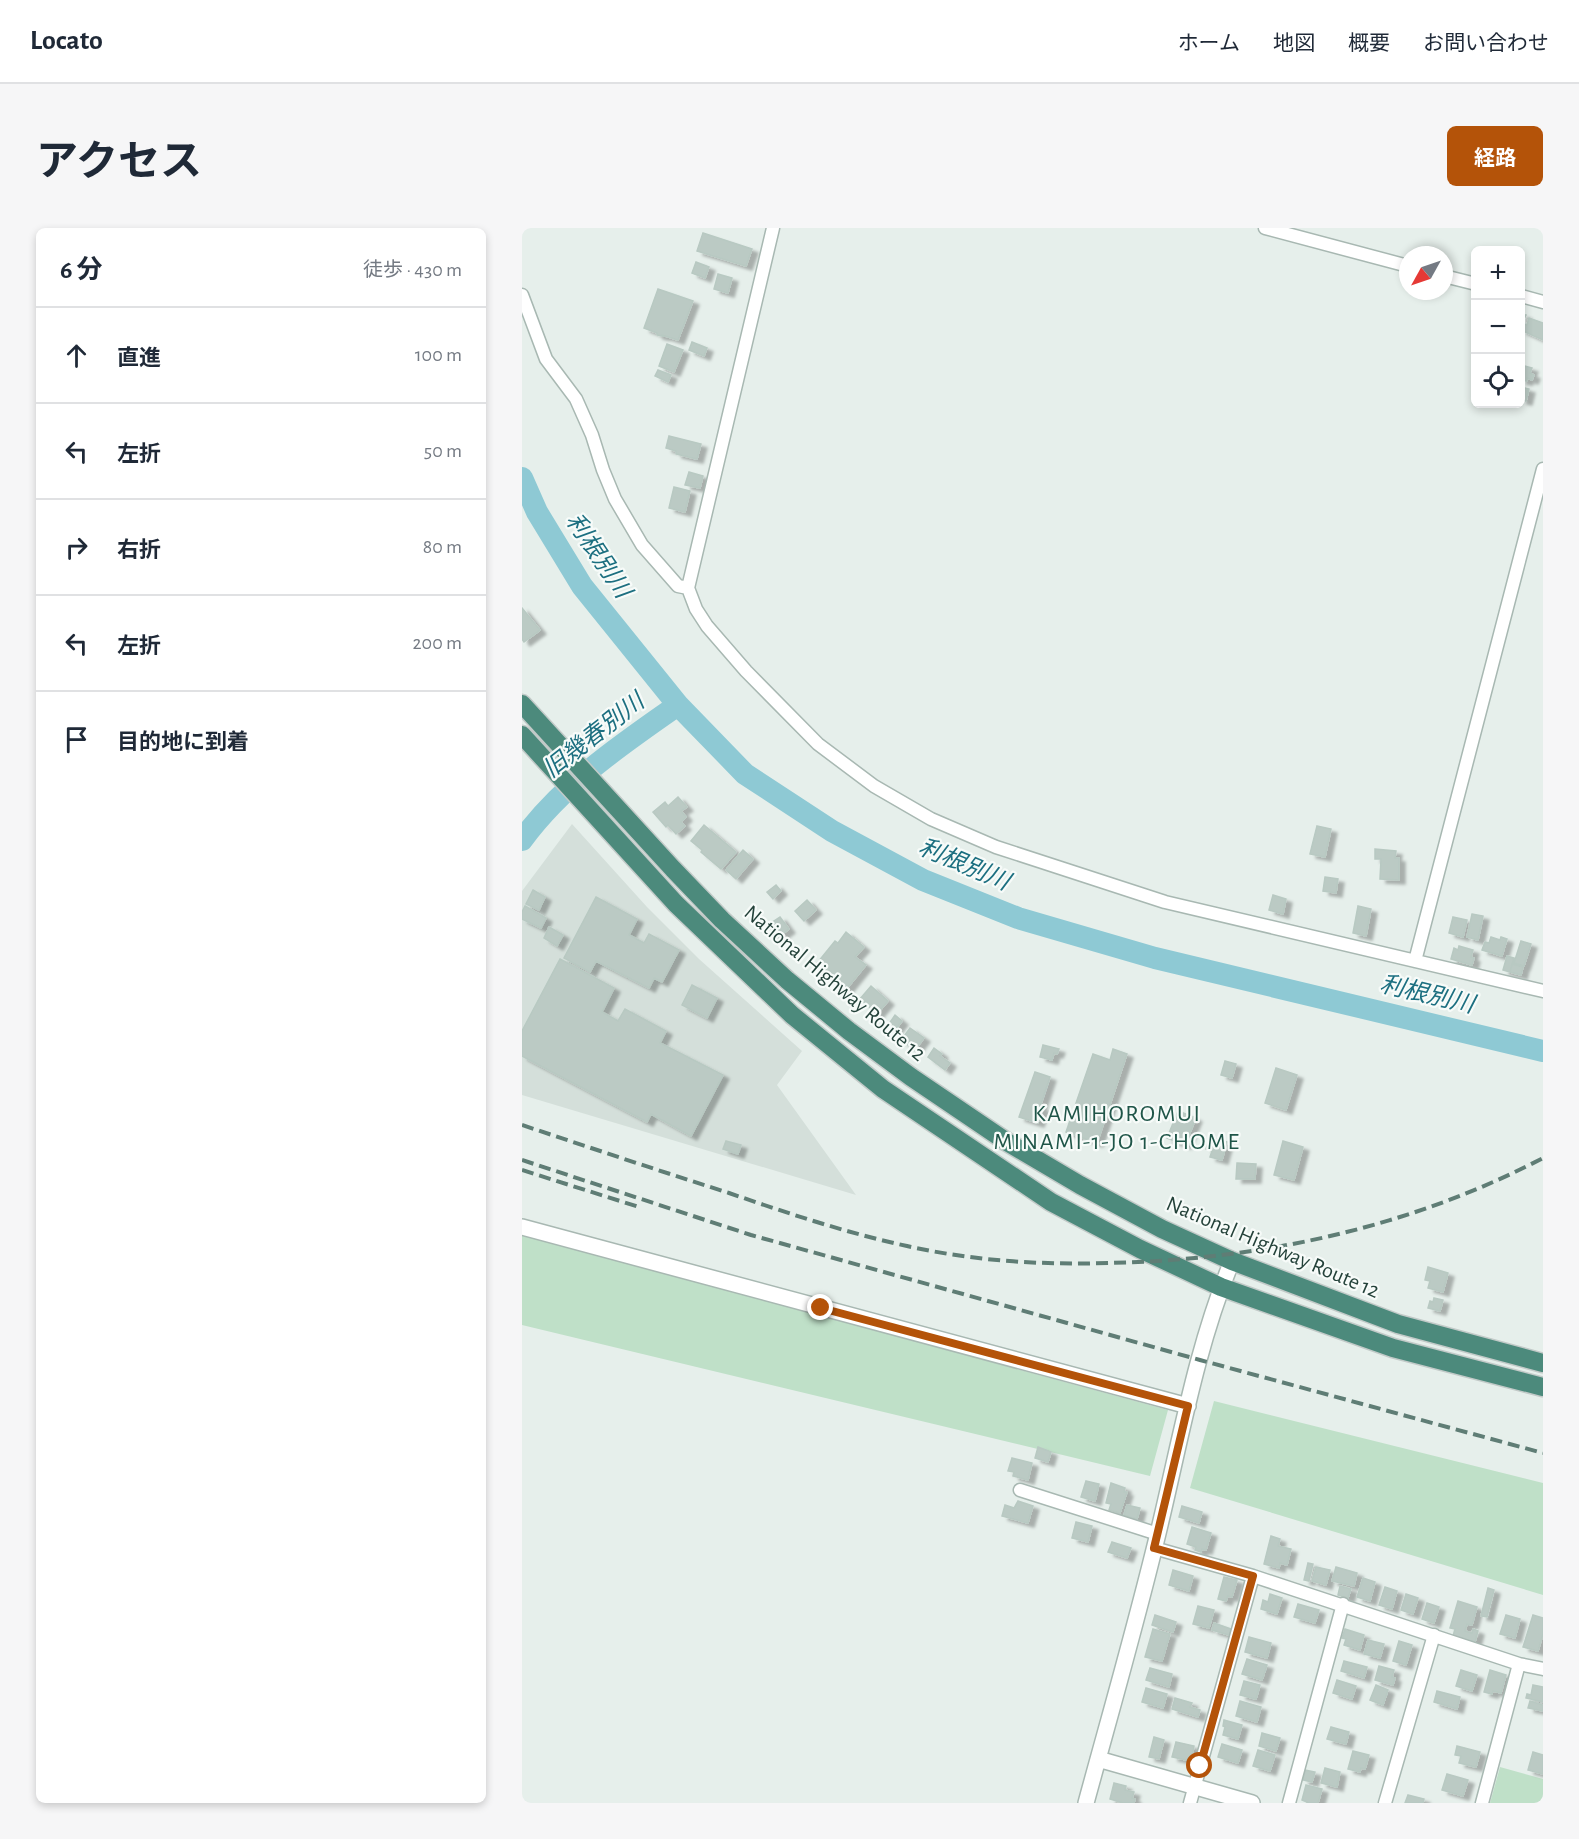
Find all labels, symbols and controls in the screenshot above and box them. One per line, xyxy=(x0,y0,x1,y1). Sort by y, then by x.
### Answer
text: Locato xyxy=(30,27,103,55)
text: ホーム xyxy=(1178,33,1240,54)
text: 地図 xyxy=(1273,33,1315,54)
text: 概要 xyxy=(1348,33,1390,54)
text: お問い合わせ xyxy=(1423,33,1549,54)
button: 経路 xyxy=(1447,126,1543,186)
text: アクセス xyxy=(36,141,202,183)
north arrow xyxy=(1399,246,1453,300)
map controls xyxy=(1471,246,1525,408)
button: + xyxy=(1471,246,1525,300)
text: 6 分 xyxy=(60,257,102,283)
text: 徒歩 · 430 m xyxy=(363,260,462,280)
button: − xyxy=(1471,300,1525,354)
icon: ahead xyxy=(60,339,93,372)
text: 100 m xyxy=(415,345,462,365)
text: 直進 xyxy=(117,347,161,369)
button: locate xyxy=(1471,354,1525,408)
icon: left xyxy=(60,435,93,468)
text: 50 m xyxy=(424,441,462,461)
text: 左折 xyxy=(117,443,161,465)
water label: 利根別川 xyxy=(561,508,638,605)
icon: right xyxy=(60,531,93,564)
text: 80 m xyxy=(423,537,462,557)
text: 右折 xyxy=(117,539,161,561)
icon: left xyxy=(60,627,93,660)
text: 200 m xyxy=(412,633,462,653)
text: 左折 xyxy=(117,635,161,657)
water label: 旧幾春別川 xyxy=(538,686,651,782)
icon: arrive xyxy=(60,723,93,756)
text: 目的地に到着 xyxy=(117,731,249,753)
water label: 利根別川 xyxy=(915,833,1016,896)
street label: National Highway Route 12 xyxy=(740,901,930,1065)
water label: 利根別川 xyxy=(1378,971,1480,1018)
district label: KAMIHOROMUI MINAMI-1-JO 1-CHOME xyxy=(993,1102,1241,1154)
street label: National Highway Route 12 xyxy=(1163,1192,1383,1302)
route end xyxy=(807,1294,833,1320)
route start xyxy=(1186,1752,1212,1778)

